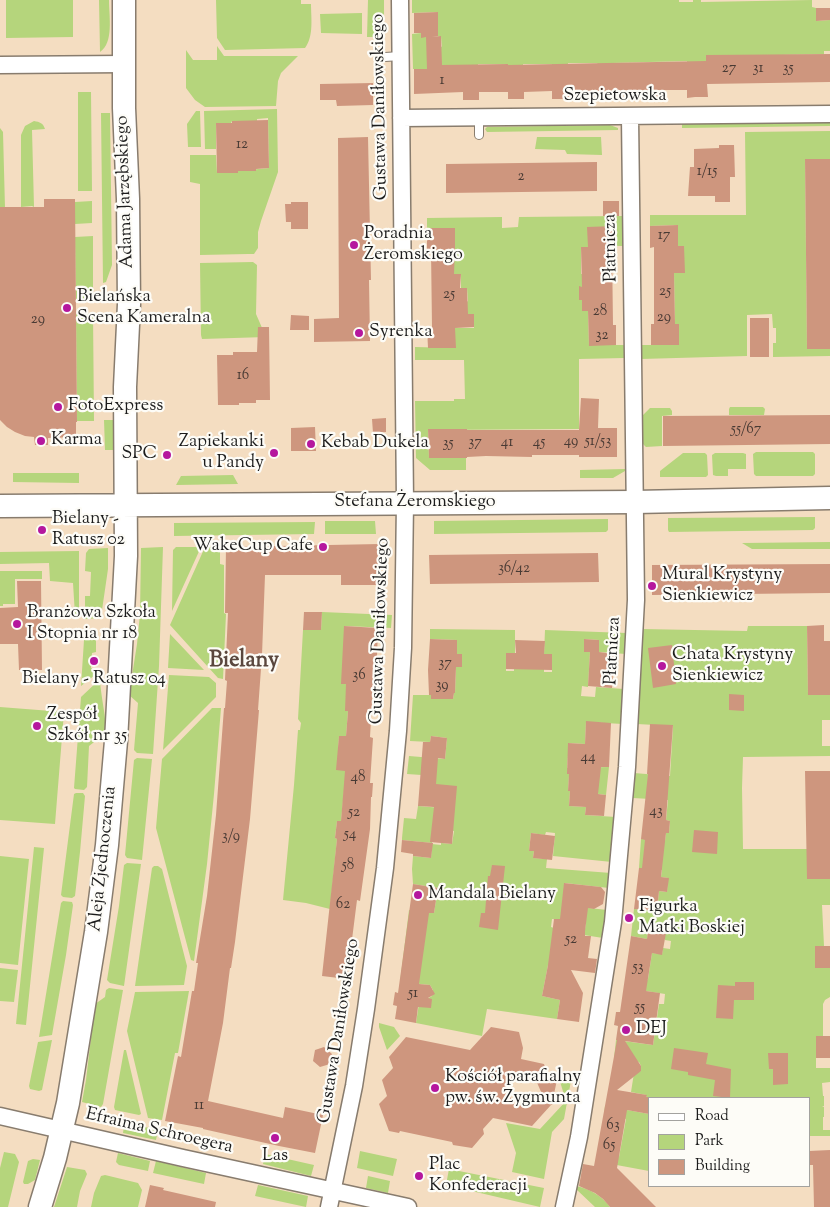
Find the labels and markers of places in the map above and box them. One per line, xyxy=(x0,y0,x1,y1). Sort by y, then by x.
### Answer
place label: Poradnia Żeromskiego xyxy=(364,224,463,266)
marker: Poradnia Żeromskiego xyxy=(348,239,360,251)
place label: Bielańska Scena Kameralna xyxy=(77,287,210,330)
marker: Bielańska Scena Kameralna xyxy=(61,302,73,314)
place label: Syrenka xyxy=(369,322,433,344)
marker: Syrenka xyxy=(353,327,365,339)
place label: FotoExpress xyxy=(68,396,163,418)
marker: FotoExpress xyxy=(52,401,64,413)
place label: Karma xyxy=(51,430,102,452)
place label: Zapiekanki u Pandy xyxy=(179,432,264,474)
place label: Kebab Dukela xyxy=(321,433,429,455)
marker: Karma xyxy=(35,435,47,447)
marker: Kebab Dukela xyxy=(305,438,317,450)
place label: SPC xyxy=(122,444,157,466)
marker: Zapiekanki u Pandy xyxy=(268,447,280,459)
marker: SPC xyxy=(161,449,173,461)
place label: Bielany - Ratusz 02 xyxy=(52,509,125,552)
marker: Bielany - Ratusz 02 xyxy=(36,524,48,536)
place label: WakeCup Cafe xyxy=(193,536,313,558)
marker: WakeCup Cafe xyxy=(317,541,329,553)
place label: Mural Krystyny Sienkiewicz xyxy=(662,565,782,608)
marker: Mural Krystyny Sienkiewicz xyxy=(646,580,658,592)
place label: Branżowa Szkoła I Stopnia nr 18 xyxy=(27,603,156,646)
marker: Branżowa Szkoła I Stopnia nr 18 xyxy=(11,618,23,630)
place label: Chata Krystyny Sienkiewicz xyxy=(672,645,793,688)
marker: Bielany - Ratusz 04 xyxy=(88,655,100,667)
marker: Chata Krystyny Sienkiewicz xyxy=(656,660,668,672)
place label: Bielany - Ratusz 04 xyxy=(22,669,166,691)
place label: Zespół Szkół nr 35 xyxy=(47,705,127,748)
marker: Zespół Szkół nr 35 xyxy=(31,720,43,732)
place label: Mandala Bielany xyxy=(428,884,556,906)
marker: Mandala Bielany xyxy=(412,889,424,901)
place label: Figurka Matki Boskiej xyxy=(639,897,745,940)
marker: Figurka Matki Boskiej xyxy=(623,912,635,924)
place label: DEJ xyxy=(636,1019,666,1041)
marker: DEJ xyxy=(620,1024,632,1036)
place label: Kościół parafialny pw. św. Zygmunta xyxy=(445,1067,581,1110)
marker: Kościół parafialny pw. św. Zygmunta xyxy=(429,1082,441,1094)
marker: Las xyxy=(269,1132,281,1144)
place label: Las xyxy=(262,1146,288,1168)
place label: Plac Konfederacji xyxy=(429,1155,527,1198)
marker: Plac Konfederacji xyxy=(413,1170,425,1182)

